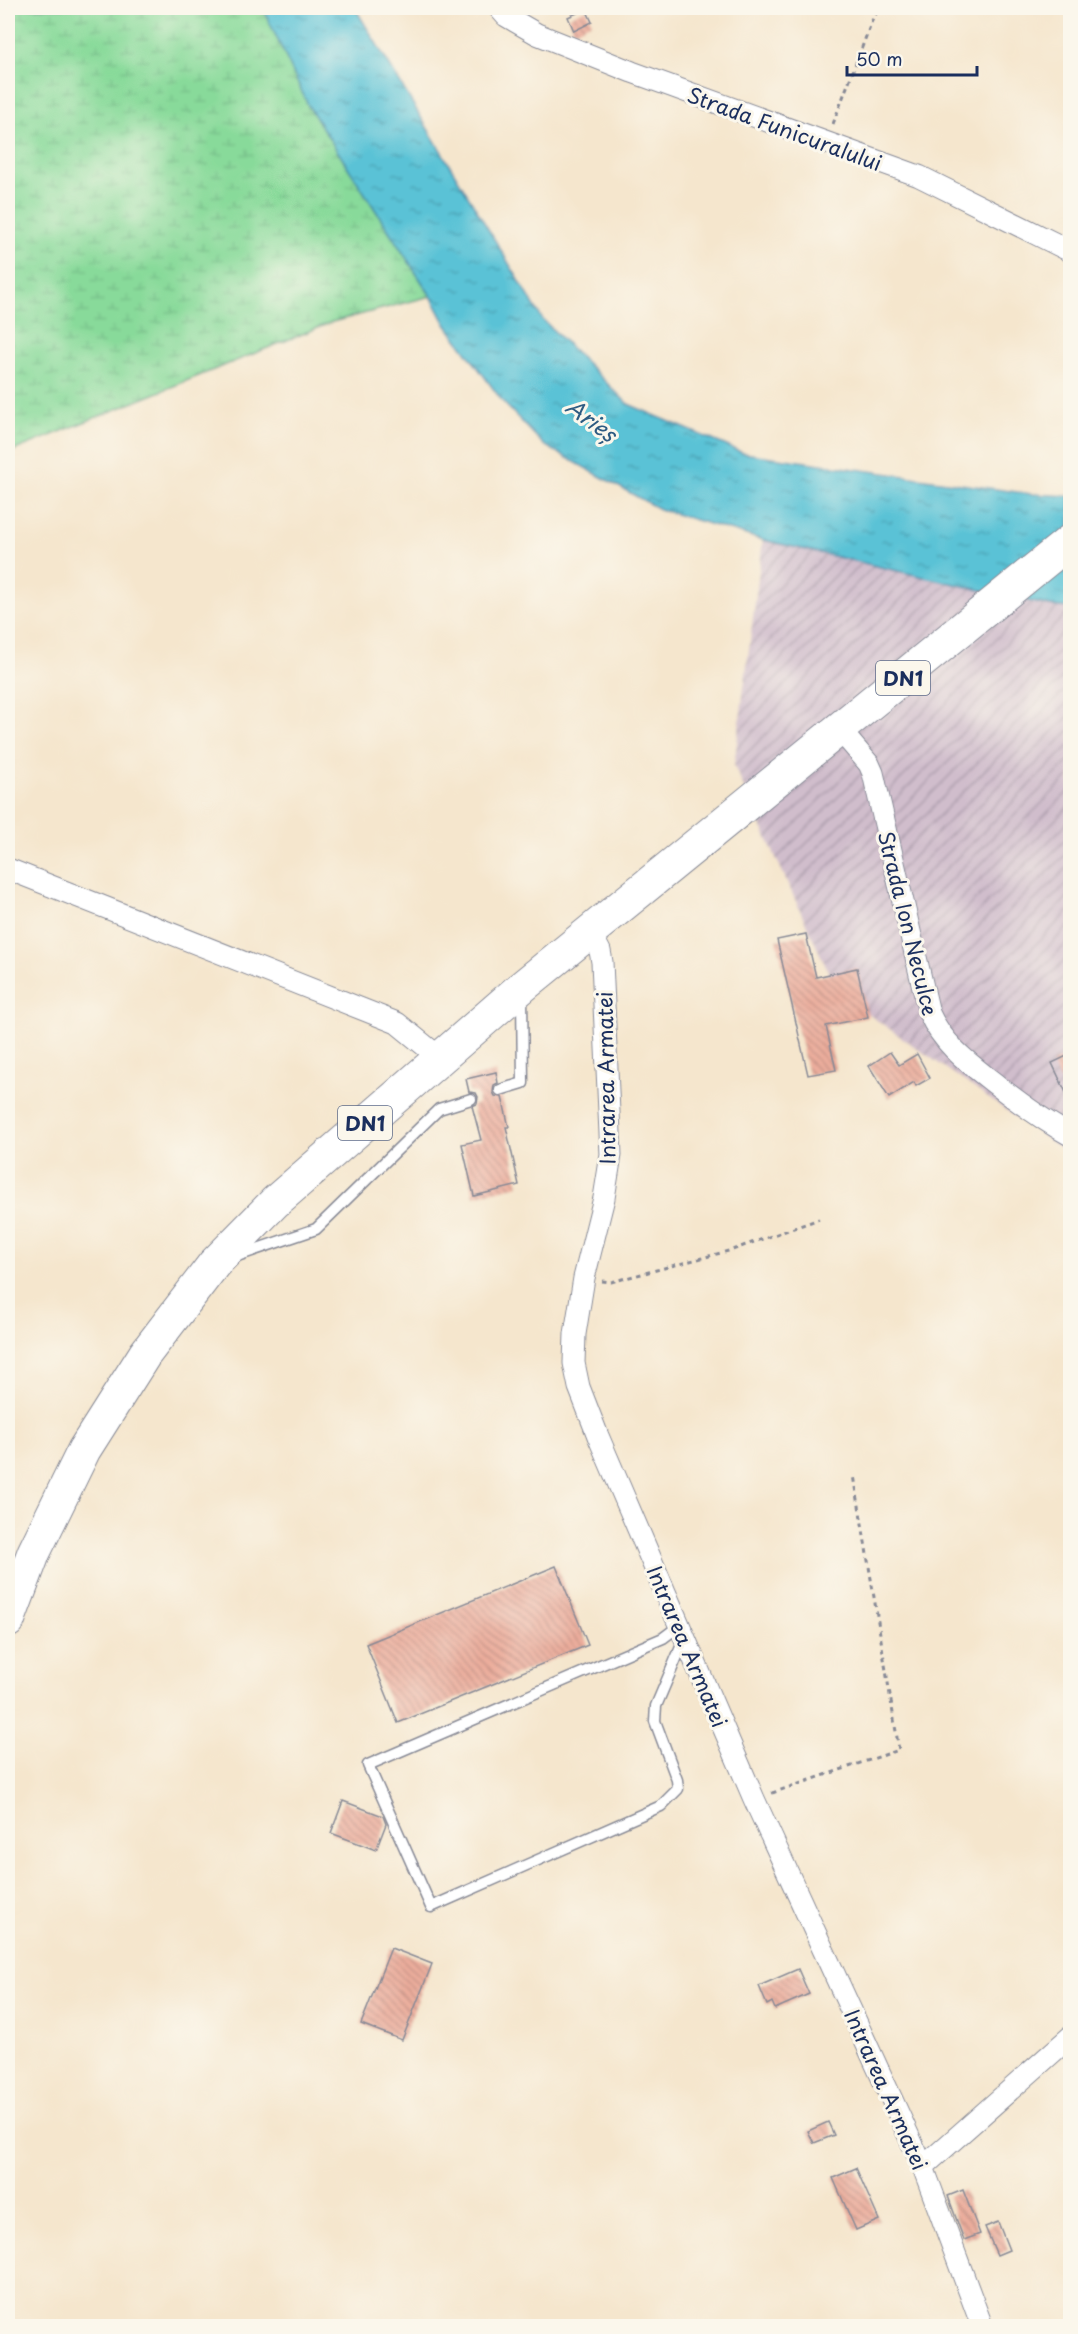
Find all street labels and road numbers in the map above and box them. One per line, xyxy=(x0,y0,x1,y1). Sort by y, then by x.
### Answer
street label: Strada Funicuralului xyxy=(683,78,887,178)
road number: DN1 xyxy=(876,661,930,695)
street label: Strada Ion Neculce xyxy=(871,828,947,1018)
street label: Intrarea Armatei xyxy=(587,991,623,1165)
road number: DN1 xyxy=(338,1106,392,1140)
street label: Intrarea Armatei xyxy=(639,1560,737,1732)
street label: Intrarea Armatei xyxy=(837,2003,937,2175)

